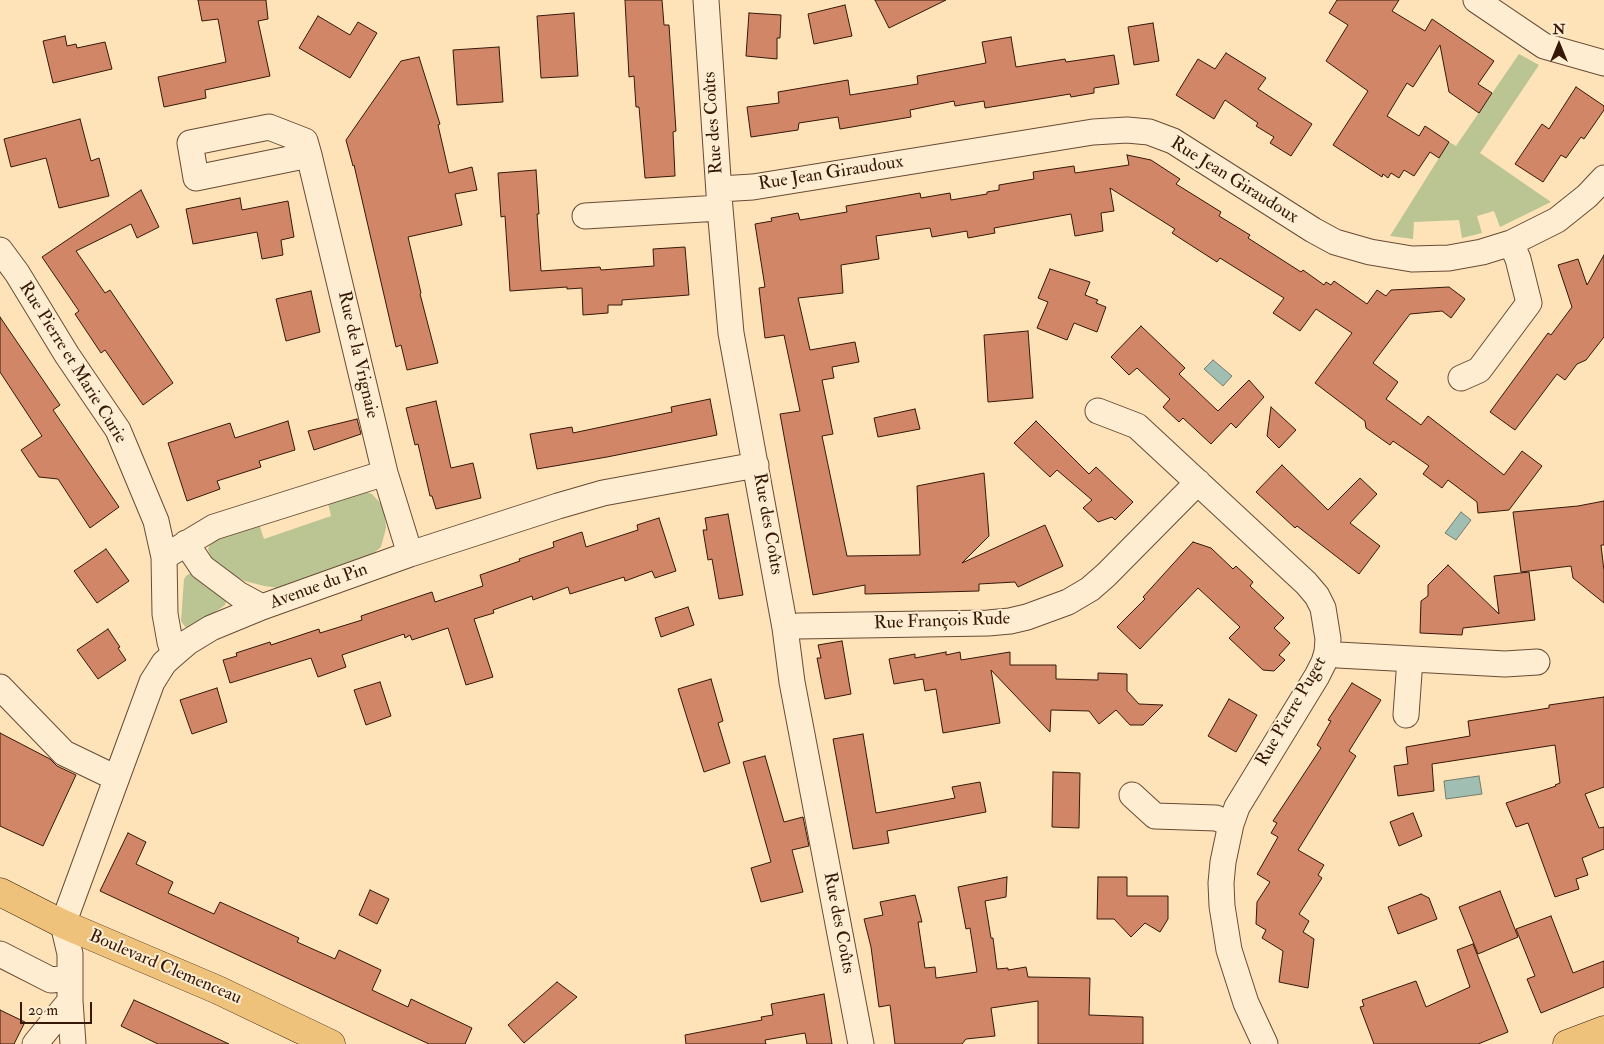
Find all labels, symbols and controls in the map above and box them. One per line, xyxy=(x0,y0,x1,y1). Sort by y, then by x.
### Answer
north arrow xyxy=(1534,20,1584,70)
text: N xyxy=(1553,21,1565,38)
street label: Rue des Coûts xyxy=(700,71,728,175)
street label: Rue Jean Giraudoux xyxy=(1166,133,1302,229)
street label: Rue Jean Giraudoux xyxy=(757,152,905,196)
street label: Rue Pierre et Marie Curie xyxy=(13,278,131,448)
street label: Rue de la Vrignaie xyxy=(332,289,382,421)
street label: Rue des Coûts xyxy=(747,472,787,576)
street label: Avenue du Pin xyxy=(267,559,371,615)
street label: Rue François Rude xyxy=(873,609,1011,635)
street label: Rue Pierre Puget xyxy=(1252,653,1332,771)
street label: Rue des Coûts xyxy=(818,870,858,976)
street label: Boulevard Clemenceau xyxy=(85,926,245,1010)
scale bar xyxy=(22,992,95,1024)
text: 20 m xyxy=(28,1001,58,1020)

